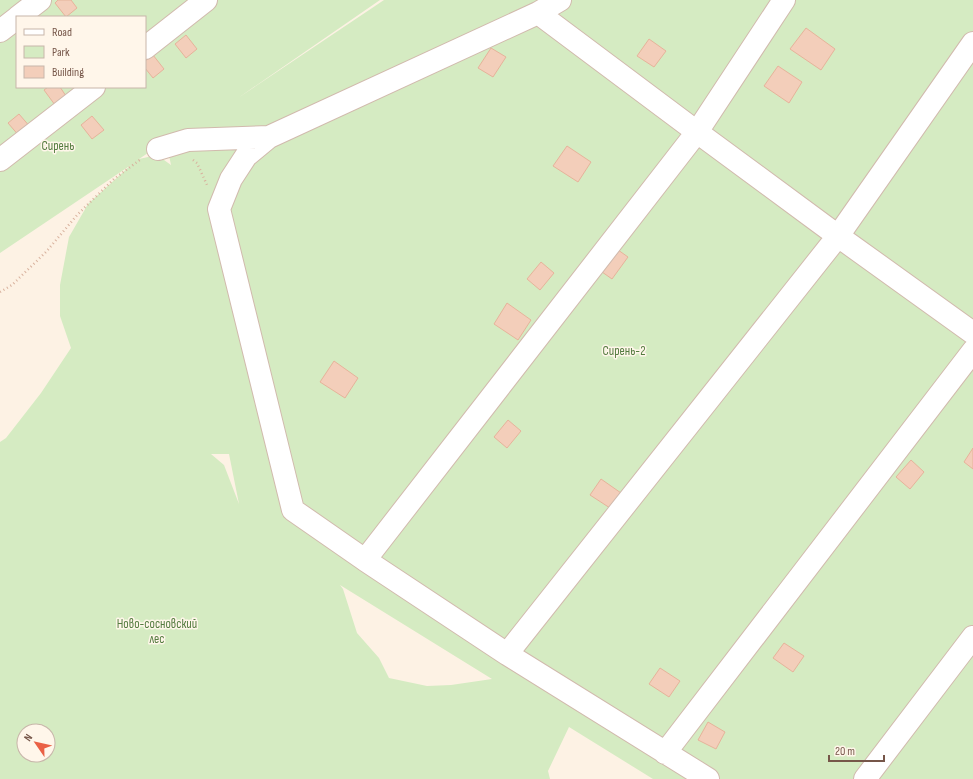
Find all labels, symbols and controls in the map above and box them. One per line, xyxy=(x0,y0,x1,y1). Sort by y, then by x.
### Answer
legend xyxy=(16,16,146,88)
text: Road xyxy=(52,25,72,40)
text: Park xyxy=(52,45,70,60)
text: Building xyxy=(52,65,84,80)
park label: Сирень xyxy=(42,138,74,154)
park label: Сирень-2 xyxy=(602,343,646,359)
park label: Ново-сосновский лес xyxy=(117,616,197,647)
north arrow xyxy=(16,723,56,763)
text: N xyxy=(21,732,35,744)
scale bar xyxy=(829,737,884,763)
text: 20 m xyxy=(835,744,855,759)

